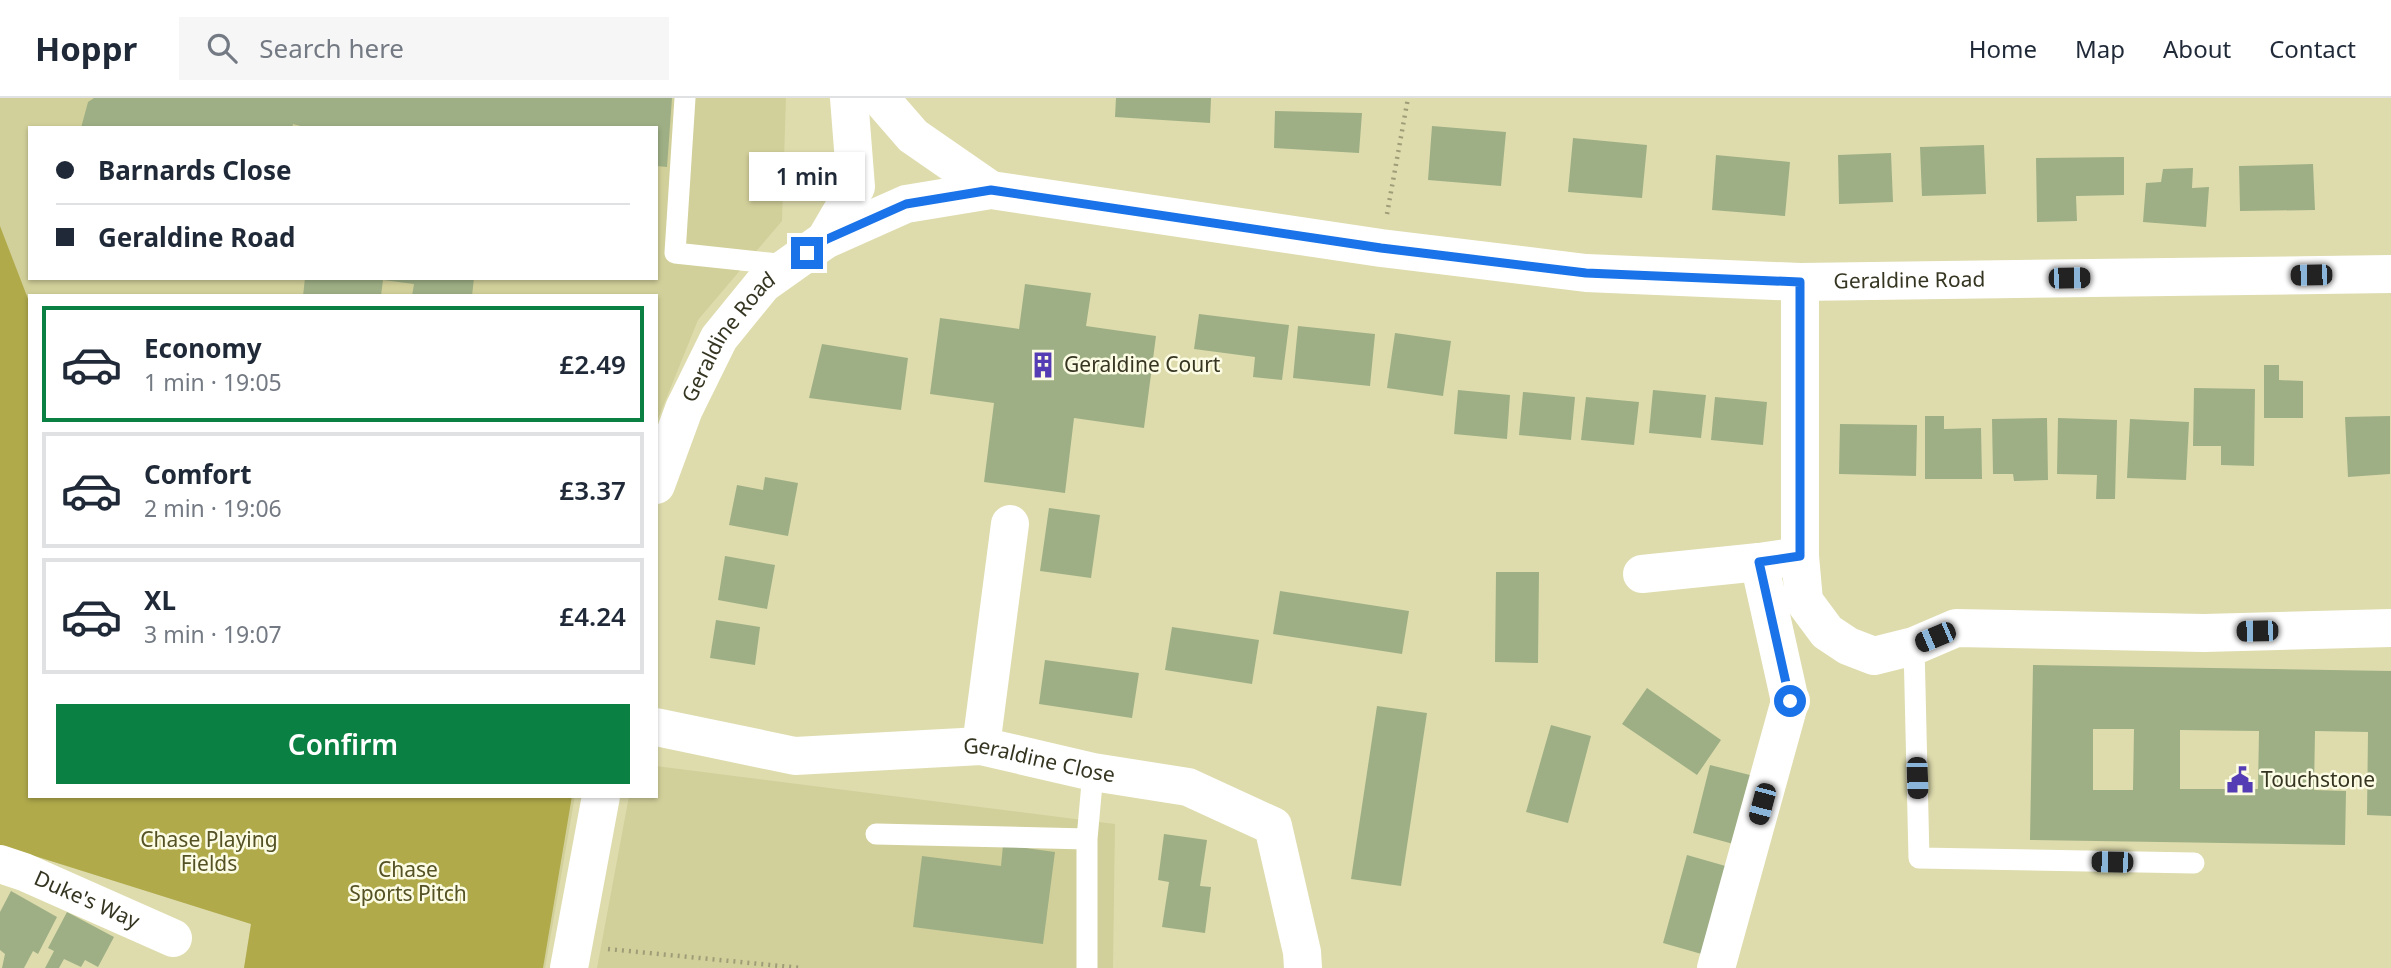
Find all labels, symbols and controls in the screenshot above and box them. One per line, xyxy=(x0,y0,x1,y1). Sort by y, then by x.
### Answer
search box xyxy=(179,17,669,80)
text: Hoppr xyxy=(35,26,137,71)
icon: search xyxy=(203,29,241,67)
text: Search here xyxy=(259,30,404,66)
text: Home xyxy=(1969,32,2037,65)
text: Map xyxy=(2075,32,2125,65)
text: About xyxy=(2163,32,2231,65)
text: Contact xyxy=(2269,32,2356,65)
text: Barnards Close xyxy=(98,152,292,188)
callout: 1 min xyxy=(749,152,865,200)
text: 1 min xyxy=(776,160,838,192)
text: Geraldine Road xyxy=(98,219,295,255)
route end xyxy=(791,237,823,269)
street label: Geraldine Road xyxy=(1833,264,1985,295)
car xyxy=(2290,264,2333,286)
street label: Geraldine Road xyxy=(675,265,780,407)
car xyxy=(2048,267,2091,289)
text: Economy xyxy=(144,330,262,366)
icon: car xyxy=(60,333,123,396)
text: £2.49 xyxy=(559,346,626,382)
building icon: Geraldine Court xyxy=(1028,350,1058,380)
place label: Geraldine Court xyxy=(1064,350,1221,378)
text: 1 min · 19:05 xyxy=(144,366,282,398)
text: Comfort xyxy=(144,456,252,492)
icon: car xyxy=(60,459,123,522)
text: £3.37 xyxy=(559,472,626,508)
text: 2 min · 19:06 xyxy=(144,492,282,524)
text: XL xyxy=(144,582,176,618)
icon: car xyxy=(60,585,123,648)
text: £4.24 xyxy=(559,598,626,634)
text: 3 min · 19:07 xyxy=(144,618,282,650)
car xyxy=(1912,619,1959,655)
car xyxy=(2236,620,2279,642)
route start xyxy=(1774,685,1806,717)
button: Confirm xyxy=(56,704,630,784)
street label: Geraldine Close xyxy=(963,731,1117,788)
car xyxy=(1906,757,1929,799)
public building icon: Touchstone xyxy=(2225,765,2255,795)
place label: Touchstone xyxy=(2261,765,2375,793)
car xyxy=(1747,781,1778,827)
park label: Chase Playing Fields xyxy=(140,825,278,877)
car xyxy=(2091,851,2134,873)
park label: Chase Sports Pitch xyxy=(349,855,467,907)
street label: Duke's Way xyxy=(30,863,145,935)

